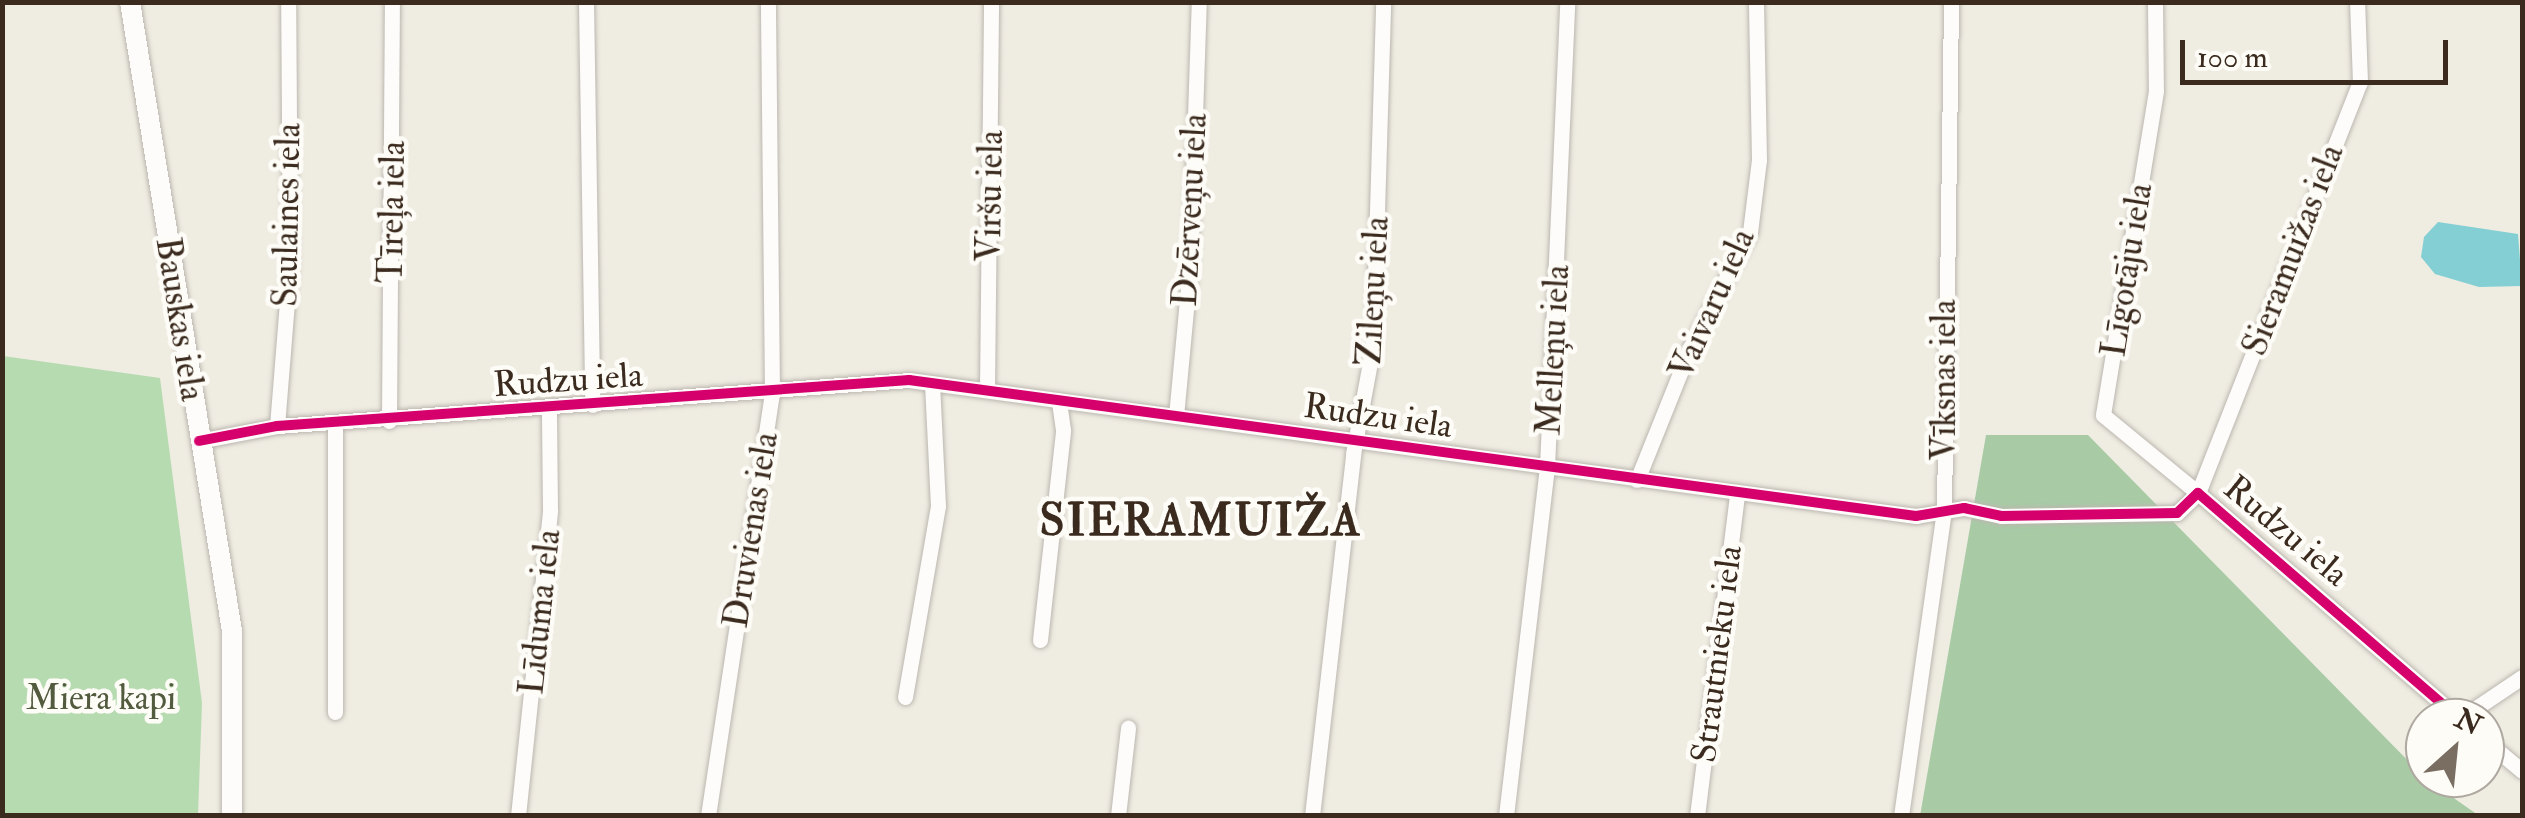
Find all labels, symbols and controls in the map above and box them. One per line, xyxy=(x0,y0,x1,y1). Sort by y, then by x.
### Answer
scale bar xyxy=(2185,20,2452,82)
text: 100 m xyxy=(2197,39,2268,76)
street label: Dzērveņu iela xyxy=(1164,112,1216,308)
street label: Saulaines iela xyxy=(264,123,310,307)
street label: Viršu iela xyxy=(968,130,1012,262)
street label: Sieramuižas iela xyxy=(2233,139,2353,361)
street label: Tīreļa iela xyxy=(370,141,414,283)
street label: Līgotāju iela xyxy=(2093,180,2161,360)
street label: Zileņu iela xyxy=(1348,215,1398,367)
street label: Vaivaru iela xyxy=(1660,222,1764,386)
street label: Bauskas iela xyxy=(146,234,214,404)
street label: Melleņu iela xyxy=(1528,264,1578,436)
street label: Vīksnas iela xyxy=(1923,299,1965,461)
street label: Rudzu iela xyxy=(492,354,644,406)
street label: Rudzu iela xyxy=(1301,385,1455,447)
street label: Druvienas iela xyxy=(715,429,787,631)
street label: Rudzu iela xyxy=(2215,467,2357,595)
district label: SIERAMUIŽA xyxy=(1039,495,1363,549)
street label: Līduma iela xyxy=(510,527,570,697)
street label: Strautnieku iela xyxy=(1683,543,1751,765)
park label: Miera kapi xyxy=(26,677,176,719)
north arrow xyxy=(2405,698,2505,798)
text: N xyxy=(2449,701,2487,744)

